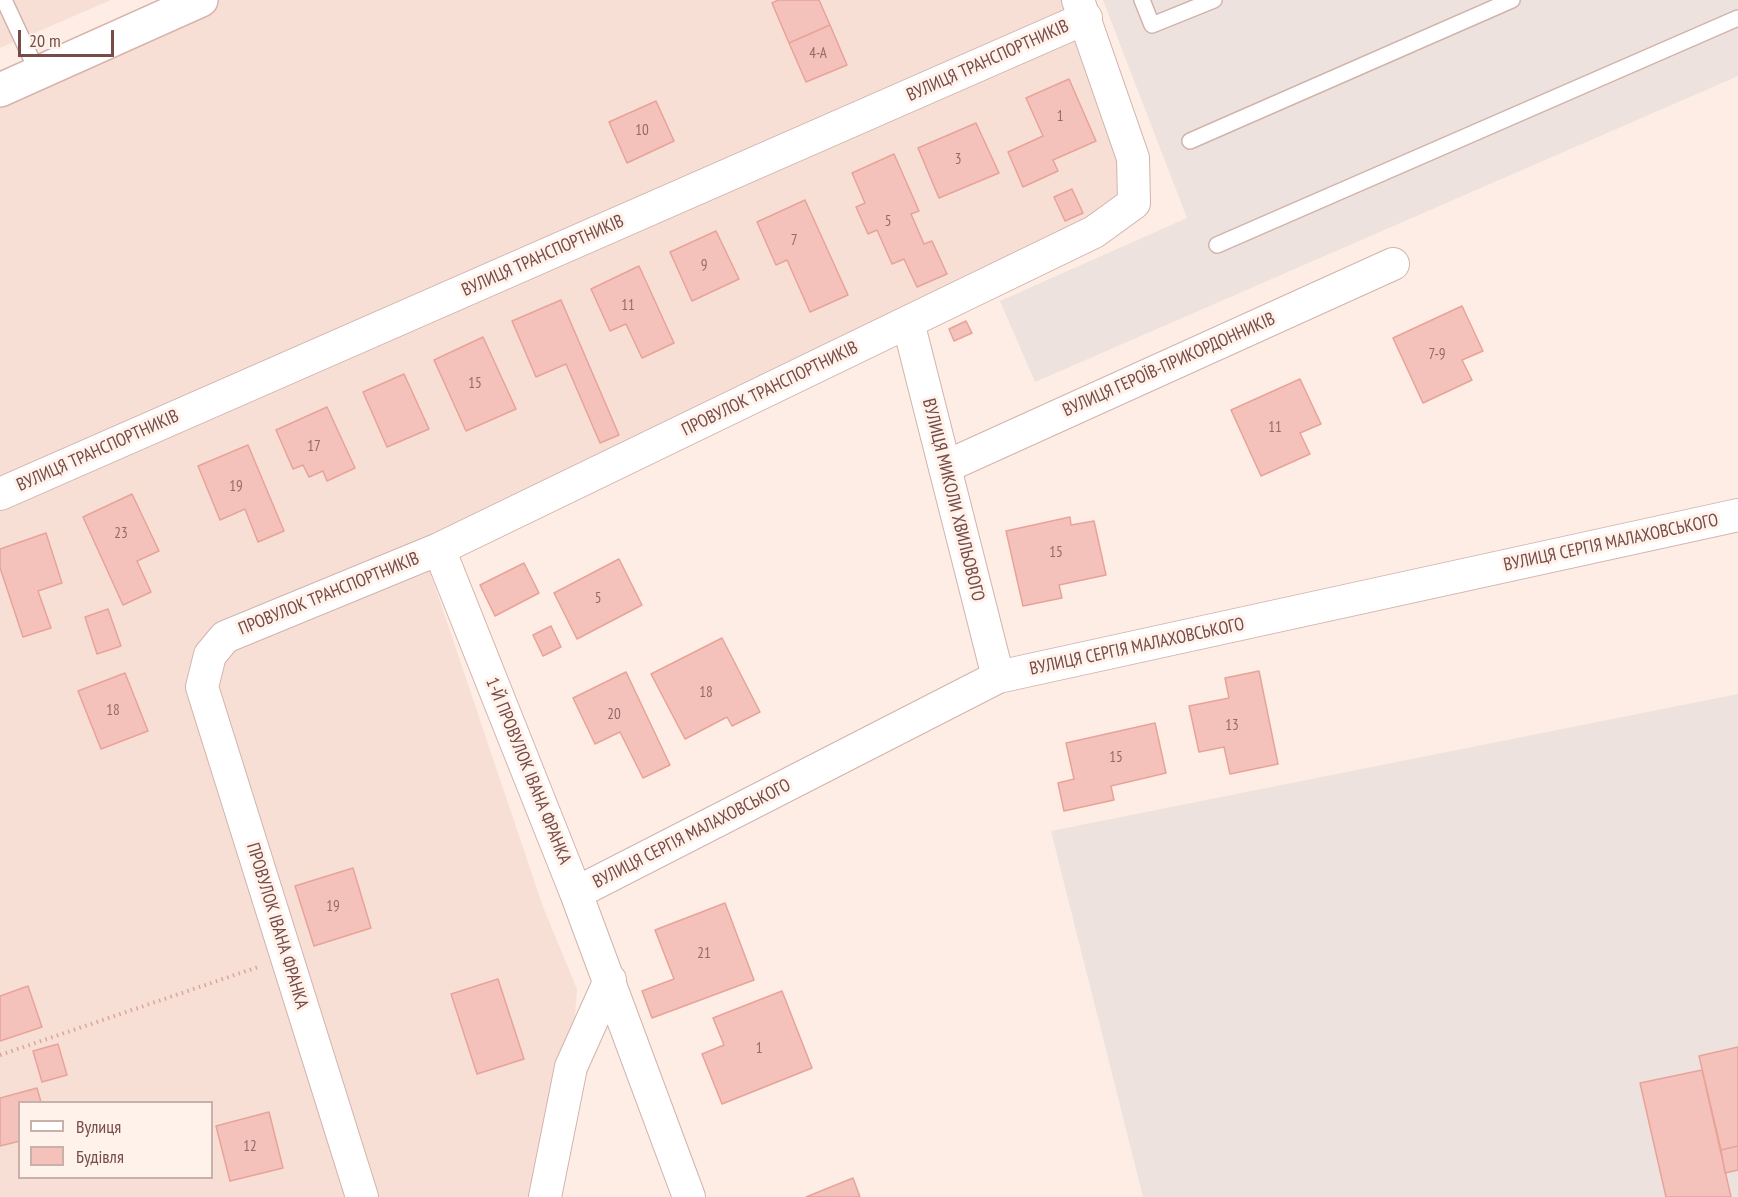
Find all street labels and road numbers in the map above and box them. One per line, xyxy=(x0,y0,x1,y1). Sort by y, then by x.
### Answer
street label: ВУЛИЦЯ ТРАНСПОРТНИКІВ xyxy=(904,16,1072,106)
street label: ВУЛИЦЯ ТРАНСПОРТНИКІВ xyxy=(459,211,627,301)
street label: ВУЛИЦЯ ГЕРОЇВ-ПРИКОРДОННИКІВ xyxy=(1059,308,1279,422)
street label: ПРОВУЛОК ТРАНСПОРТНИКІВ xyxy=(678,337,862,441)
street label: ВУЛИЦЯ МИКОЛИ ХВИЛЬОВОГО xyxy=(917,396,989,604)
street label: ВУЛИЦЯ ТРАНСПОРТНИКІВ xyxy=(14,406,182,496)
street label: ВУЛИЦЯ СЕРГІЯ МАЛАХОВСЬКОГО xyxy=(1502,510,1720,576)
street label: ПРОВУЛОК ТРАНСПОРТНИКІВ xyxy=(235,548,423,640)
street label: ВУЛИЦЯ СЕРГІЯ МАЛАХОВСЬКОГО xyxy=(1028,614,1246,680)
street label: 1-Й ПРОВУЛОК ІВАНА ФРАНКА xyxy=(481,674,575,868)
street label: ВУЛИЦЯ СЕРГІЯ МАЛАХОВСЬКОГО xyxy=(590,775,794,893)
street label: ПРОВУЛОК ІВАНА ФРАНКА xyxy=(241,840,313,1012)

